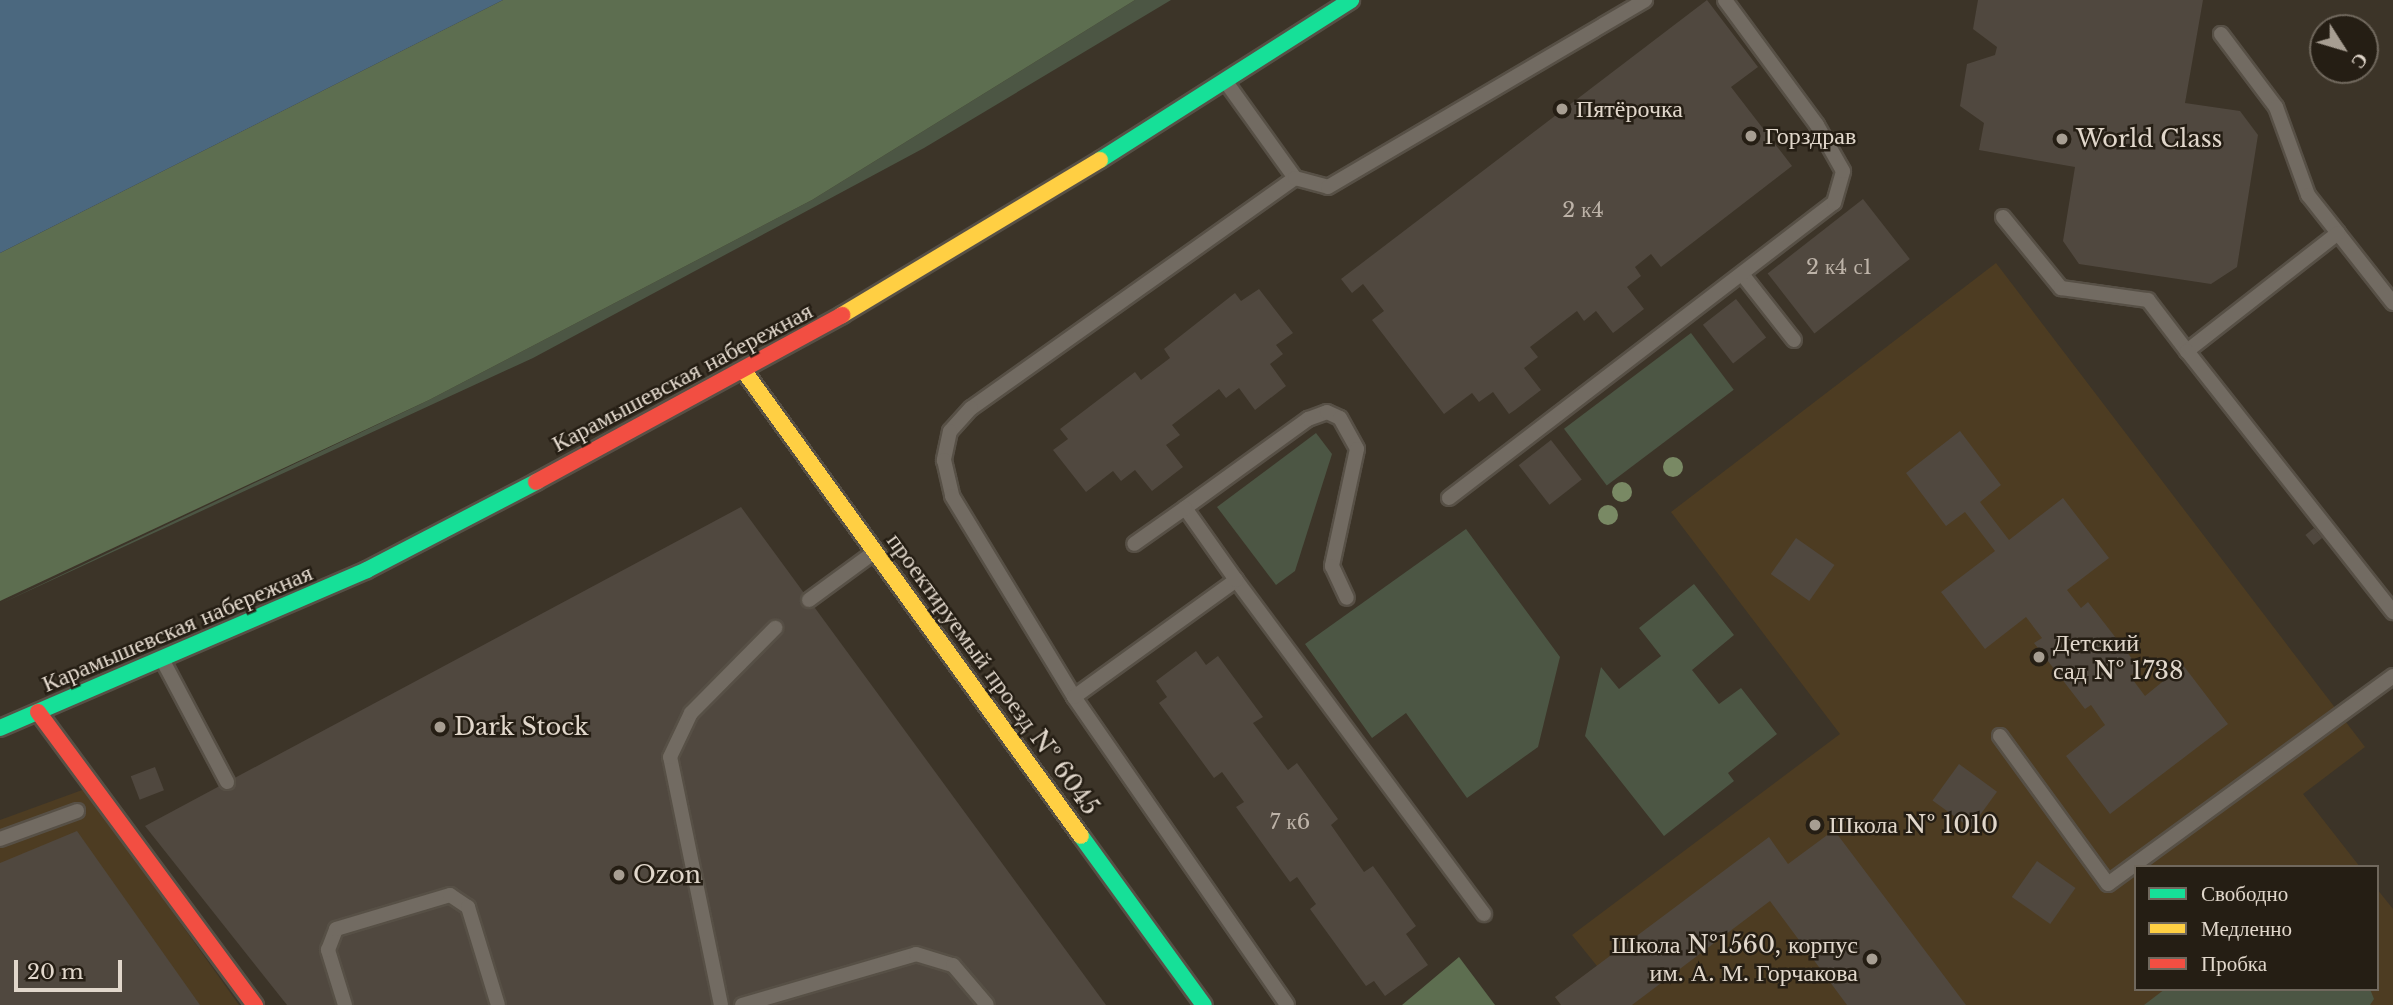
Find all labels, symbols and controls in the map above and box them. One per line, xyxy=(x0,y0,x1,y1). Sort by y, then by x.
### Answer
north arrow xyxy=(2309,14,2379,84)
text: С xyxy=(2346,48,2373,73)
place label: Пятёрочка xyxy=(1576,95,1683,123)
marker: Пятёрочка xyxy=(1554,101,1570,117)
place label: Горздрав xyxy=(1765,122,1856,150)
place label: World Class xyxy=(2076,125,2222,153)
marker: Горздрав xyxy=(1743,128,1759,144)
marker: World Class xyxy=(2054,131,2070,147)
house number: 2 к4 xyxy=(1562,197,1604,223)
house number: 2 к4 с1 xyxy=(1806,254,1872,280)
street label: Карамышевская набережная xyxy=(547,296,817,458)
street label: проектируемый проезд № 6045 xyxy=(881,527,1105,821)
street label: Карамышевская набережная xyxy=(37,558,317,698)
place label: Детский сад № 1738 xyxy=(2053,629,2184,685)
marker: Детский сад № 1738 xyxy=(2031,649,2047,665)
place label: Dark Stock xyxy=(454,713,589,741)
marker: Dark Stock xyxy=(432,719,448,735)
house number: 7 к6 xyxy=(1270,809,1310,835)
place label: Школа № 1010 xyxy=(1829,811,1998,839)
marker: Школа № 1010 xyxy=(1807,817,1823,833)
place label: Ozon xyxy=(633,861,701,889)
legend xyxy=(2134,865,2379,991)
marker: Ozon xyxy=(611,867,627,883)
text: Свободно xyxy=(2201,881,2288,907)
text: Медленно xyxy=(2201,916,2292,942)
place label: Школа №1560, корпус им. А. М. Горчакова xyxy=(1611,931,1858,987)
scale bar xyxy=(18,946,126,990)
marker: Школа №1560, корпус им. А. М. Горчакова xyxy=(1864,951,1880,967)
text: Пробка xyxy=(2201,951,2267,977)
text: 20 m xyxy=(27,959,84,985)

